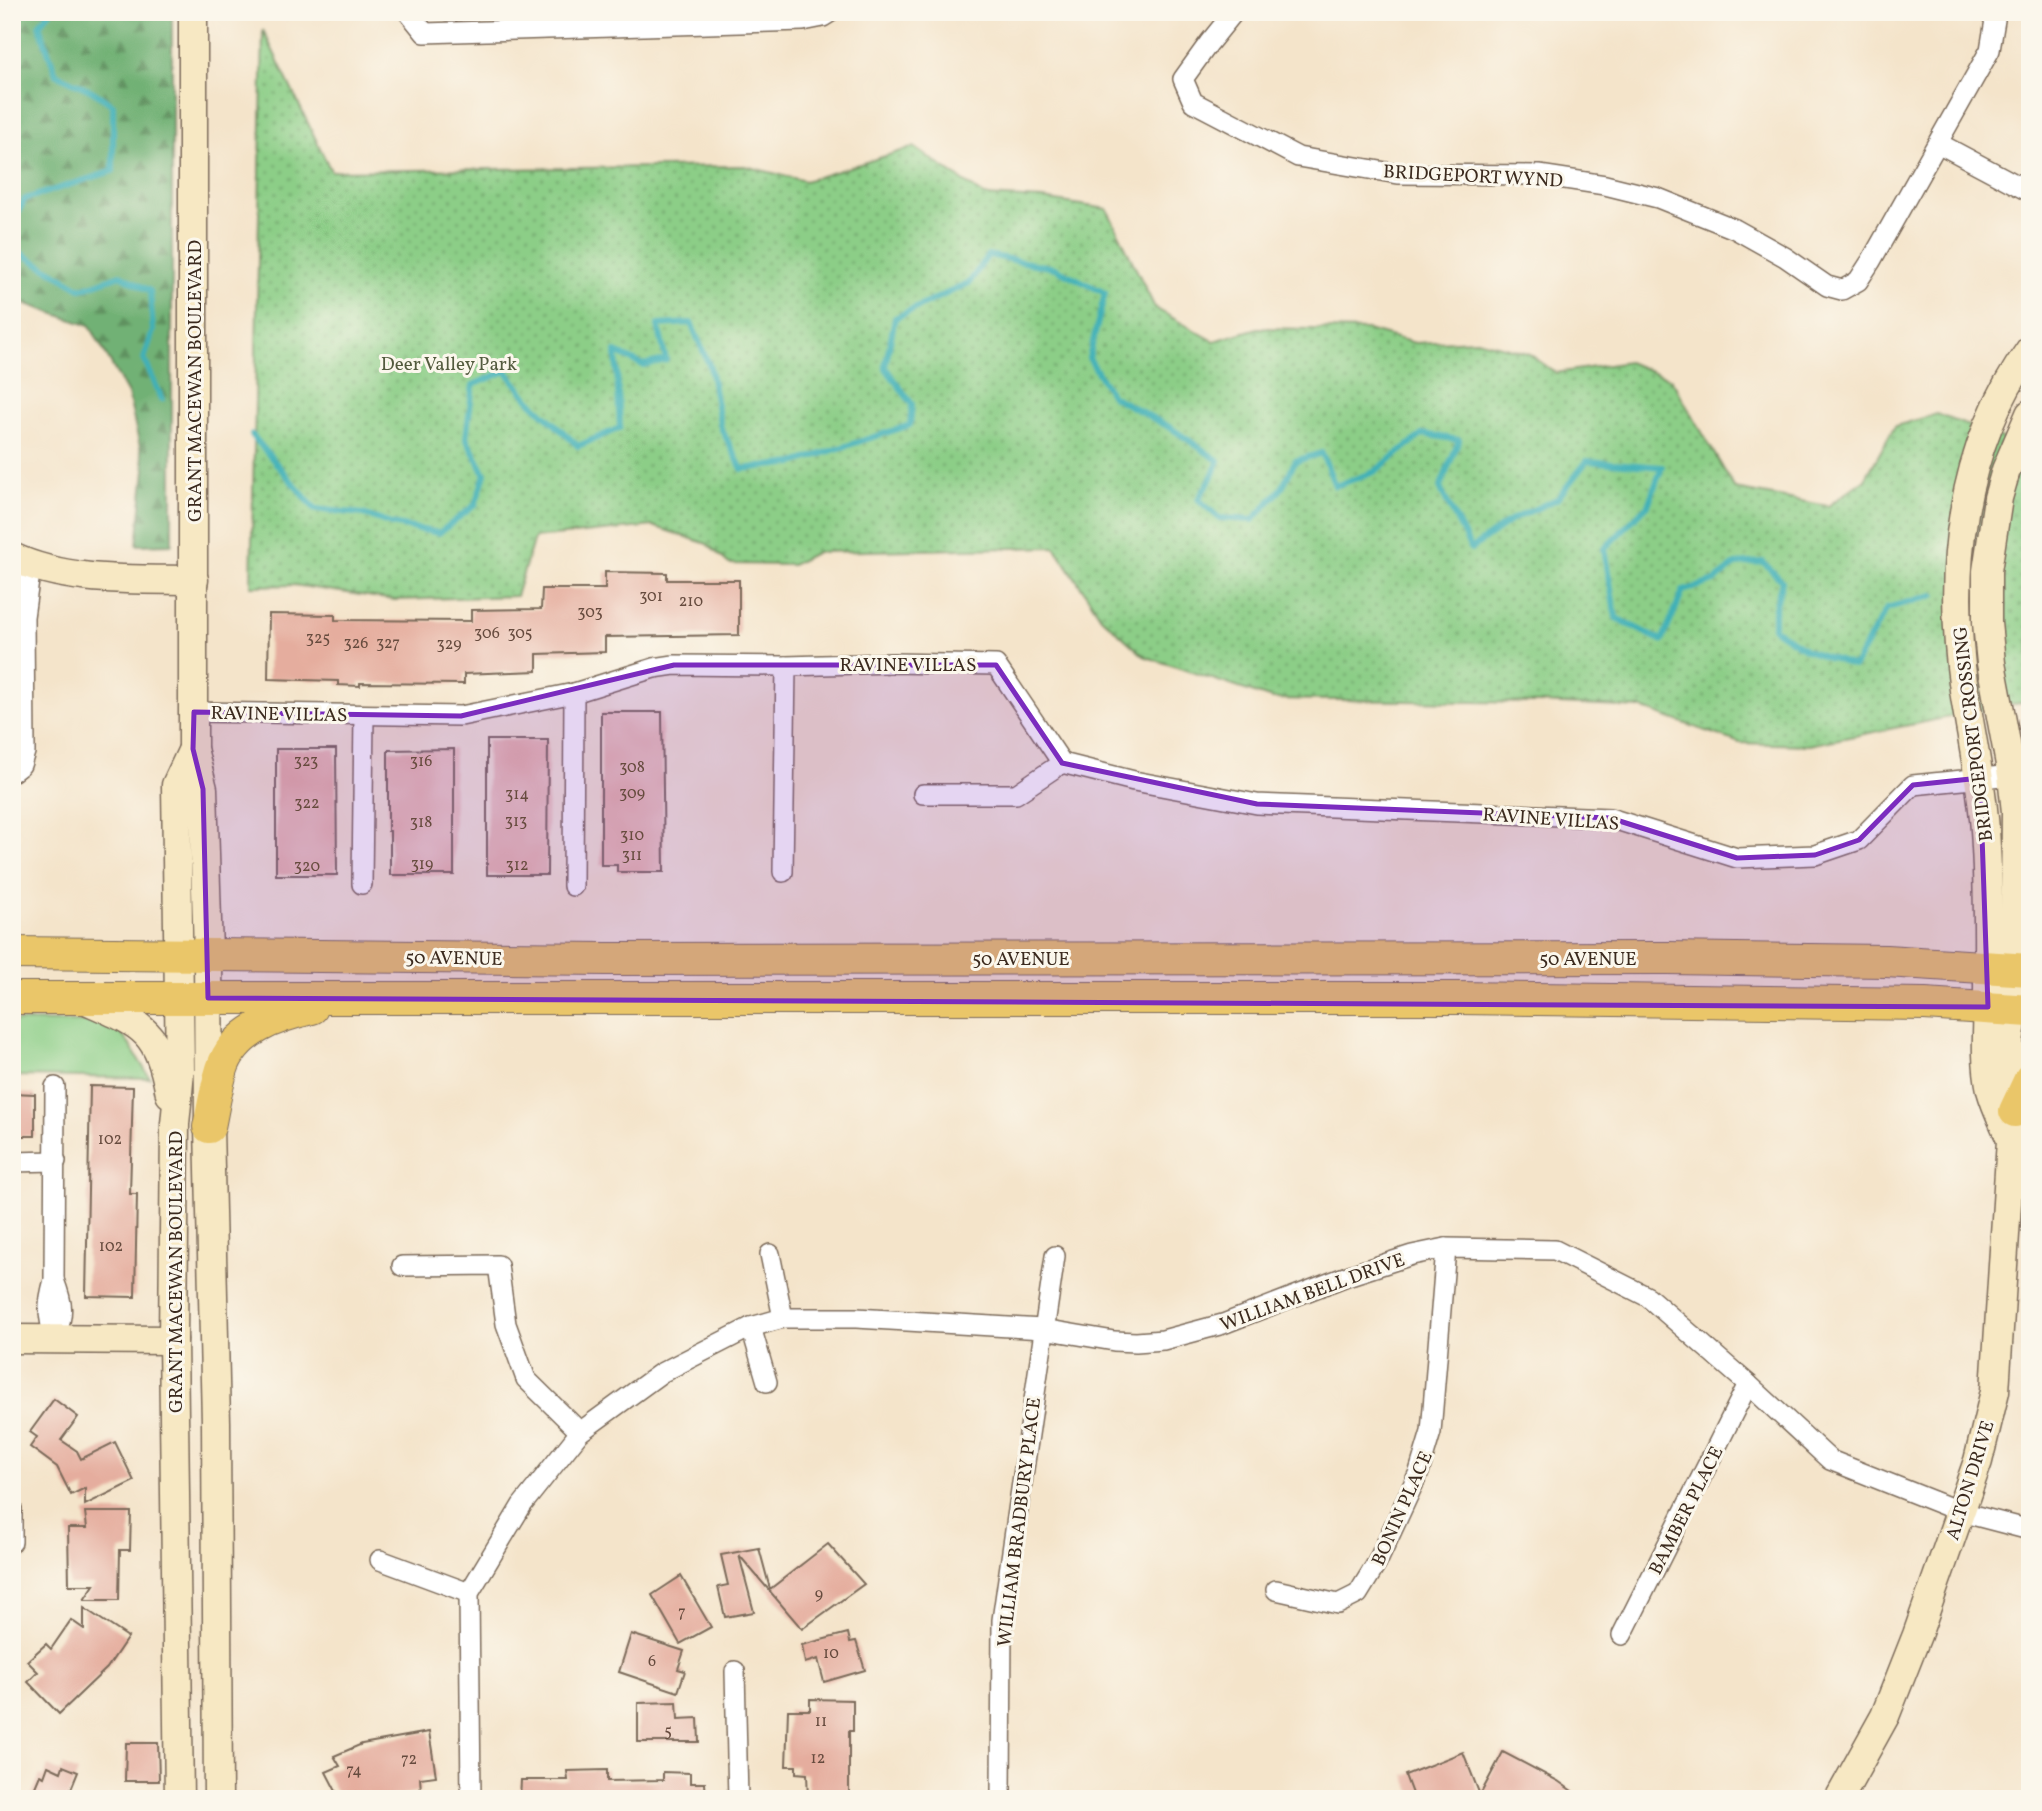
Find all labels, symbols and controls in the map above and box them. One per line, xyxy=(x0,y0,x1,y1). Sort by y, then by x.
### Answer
street label: BRIDGEPORT WYND xyxy=(1382,159,1564,195)
street label: GRANT MACEWAN BOULEVARD xyxy=(183,240,209,522)
park label: Deer Valley Park xyxy=(381,352,517,378)
house number: 301 xyxy=(639,586,663,608)
house number: 210 xyxy=(679,591,703,613)
house number: 303 xyxy=(577,602,603,624)
house number: 306 xyxy=(474,623,500,645)
house number: 305 xyxy=(507,623,533,645)
street label: BRIDGEPORT CROSSING xyxy=(1948,625,2000,843)
house number: 325 xyxy=(306,628,330,650)
house number: 326 xyxy=(344,633,368,655)
house number: 327 xyxy=(376,633,400,655)
house number: 329 xyxy=(437,634,461,656)
street label: RAVINE VILLAS xyxy=(840,653,976,679)
street label: RAVINE VILLAS xyxy=(210,701,348,729)
house number: 323 xyxy=(294,751,318,773)
house number: 316 xyxy=(410,751,432,773)
house number: 308 xyxy=(619,757,645,779)
house number: 309 xyxy=(619,783,645,805)
house number: 314 xyxy=(505,784,529,806)
house number: 322 xyxy=(294,793,320,815)
street label: RAVINE VILLAS xyxy=(1482,802,1620,838)
house number: 313 xyxy=(505,811,527,833)
house number: 318 xyxy=(410,812,432,834)
house number: 310 xyxy=(620,825,644,847)
house number: 311 xyxy=(622,845,642,867)
house number: 319 xyxy=(411,854,433,876)
house number: 312 xyxy=(505,855,529,877)
house number: 320 xyxy=(294,856,320,878)
street label: 50 AVENUE xyxy=(405,945,503,973)
street label: 50 AVENUE xyxy=(972,947,1070,973)
street label: 50 AVENUE xyxy=(1539,947,1637,973)
house number: 102 xyxy=(98,1129,122,1151)
street label: GRANT MACEWAN BOULEVARD xyxy=(164,1131,190,1413)
house number: 102 xyxy=(99,1236,123,1258)
street label: WILLIAM BELL DRIVE xyxy=(1217,1247,1409,1338)
street label: WILLIAM BRADBURY PLACE xyxy=(992,1396,1048,1648)
street label: ALTON DRIVE xyxy=(1940,1417,2001,1544)
street label: BAMBER PLACE xyxy=(1643,1442,1730,1580)
street label: BONIN PLACE xyxy=(1366,1447,1440,1570)
house number: 9 xyxy=(815,1584,823,1606)
house number: 7 xyxy=(678,1602,686,1624)
house number: 10 xyxy=(823,1643,839,1665)
house number: 6 xyxy=(648,1651,656,1673)
house number: 11 xyxy=(815,1711,827,1733)
house number: 5 xyxy=(664,1721,672,1743)
house number: 12 xyxy=(811,1748,825,1770)
house number: 72 xyxy=(401,1749,417,1771)
house number: 74 xyxy=(346,1760,362,1782)

